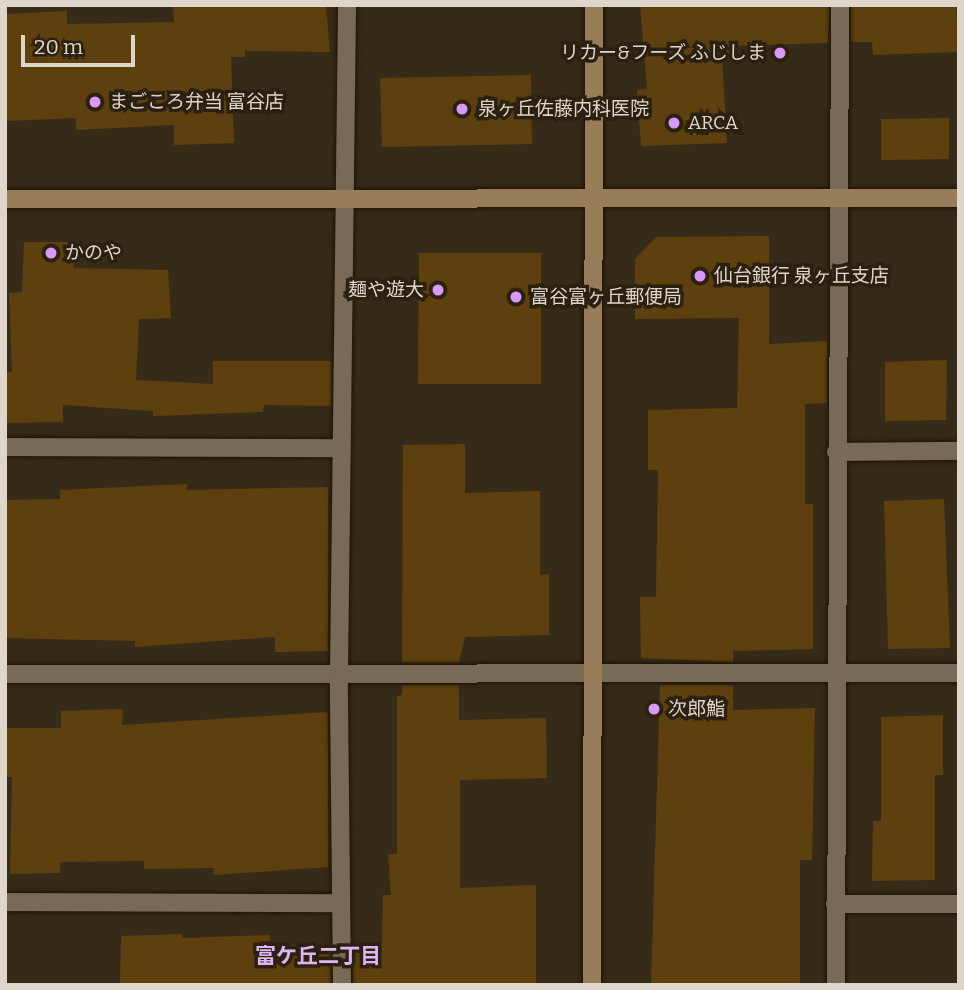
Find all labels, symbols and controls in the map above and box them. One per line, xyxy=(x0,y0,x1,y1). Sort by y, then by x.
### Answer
scale bar xyxy=(24,21,138,65)
text: 20 m xyxy=(34,34,83,60)
place label: リカー&フーズ ふじしま xyxy=(559,42,766,64)
marker: リカー&フーズ ふじしま xyxy=(772,45,788,61)
place label: まごころ弁当 富谷店 xyxy=(109,91,284,113)
marker: まごころ弁当 富谷店 xyxy=(87,94,103,110)
place label: 泉ヶ丘佐藤内科医院 xyxy=(478,98,649,120)
marker: 泉ヶ丘佐藤内科医院 xyxy=(452,99,472,119)
place label: ARCA xyxy=(688,112,738,134)
marker: ARCA xyxy=(666,115,682,131)
place label: かのや xyxy=(65,242,122,264)
marker: かのや xyxy=(43,245,59,261)
place label: 仙台銀行 泉ヶ丘支店 xyxy=(714,265,889,287)
marker: 仙台銀行 泉ヶ丘支店 xyxy=(692,268,708,284)
place label: 麺や遊大 xyxy=(348,279,424,301)
marker: 麺や遊大 xyxy=(430,282,446,298)
place label: 富谷富ヶ丘郵便局 xyxy=(530,286,682,308)
marker: 富谷富ヶ丘郵便局 xyxy=(508,289,524,305)
place label: 次郎鮨 xyxy=(668,698,725,720)
marker: 次郎鮨 xyxy=(646,701,662,717)
district label: 富ケ丘二丁目 xyxy=(255,943,381,969)

